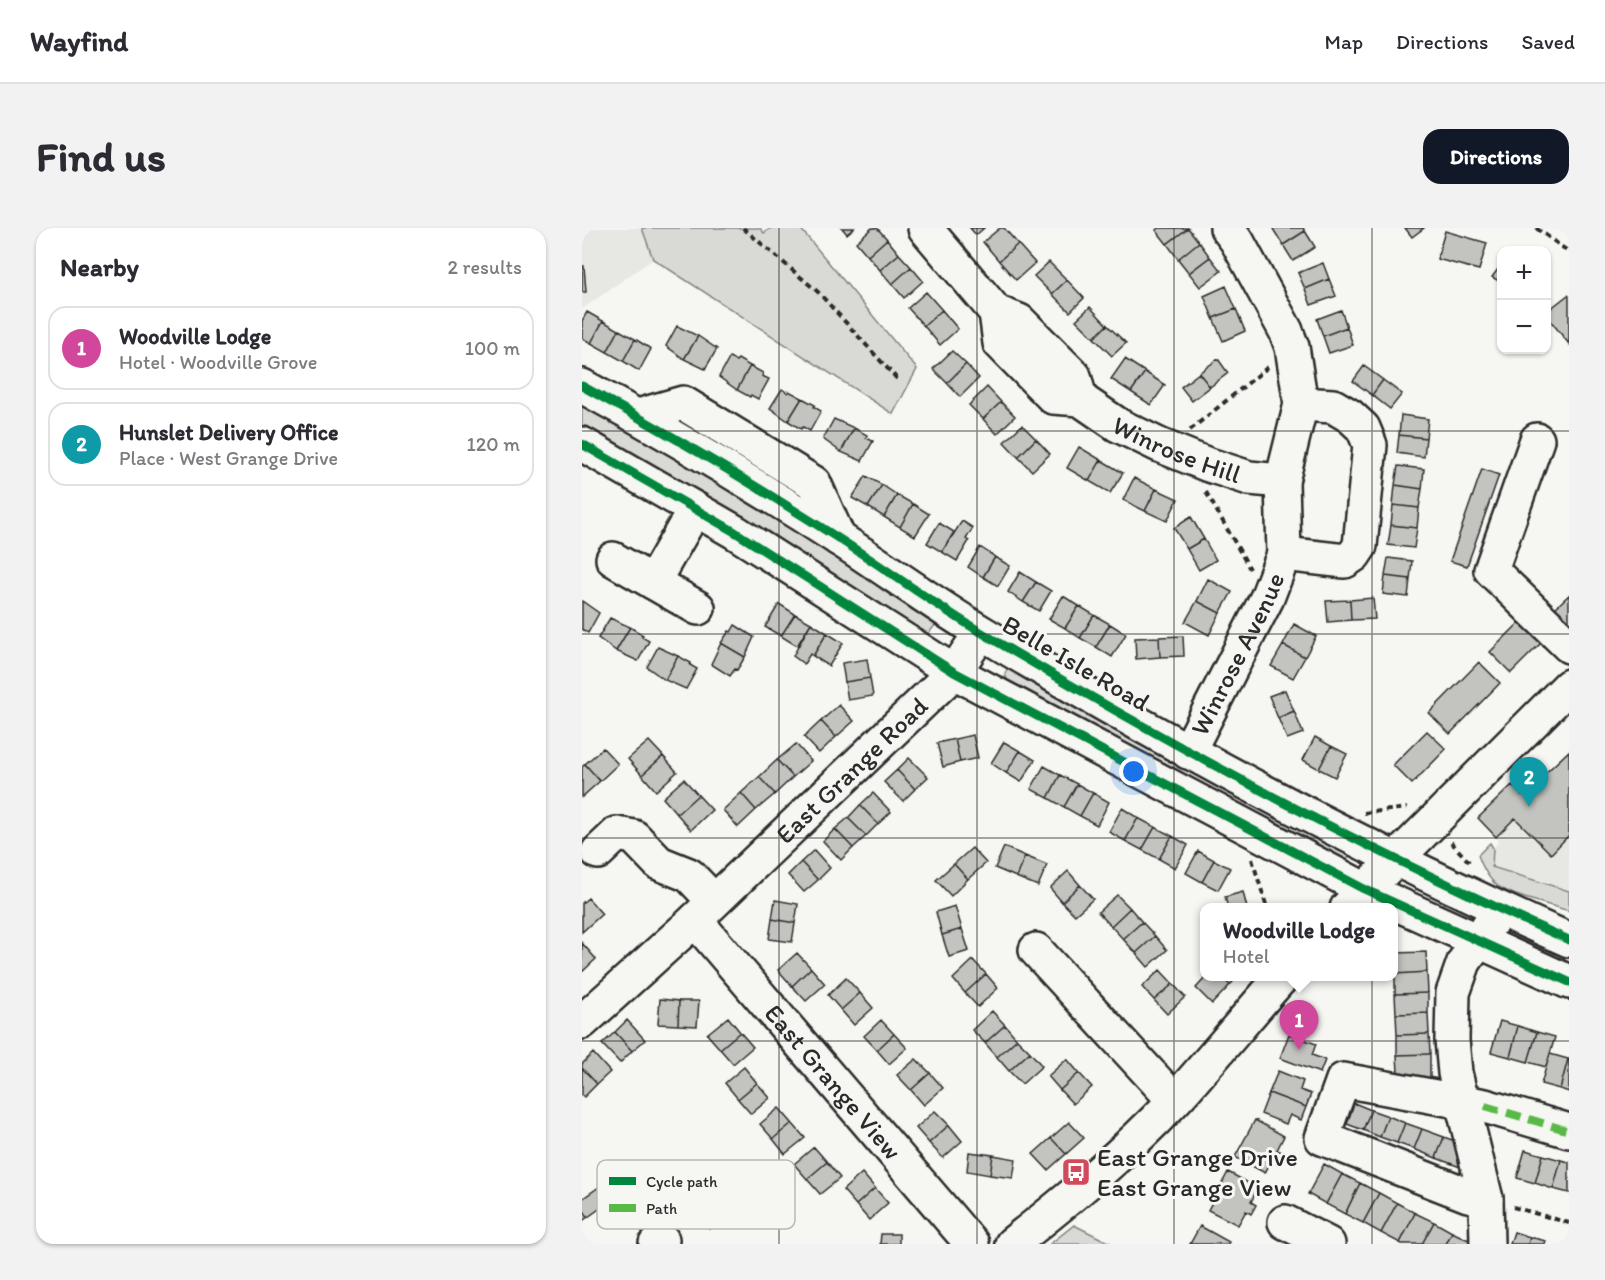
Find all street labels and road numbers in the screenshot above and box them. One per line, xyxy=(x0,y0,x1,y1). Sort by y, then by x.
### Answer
street label: Winrose Hill xyxy=(1107,409,1245,490)
street label: Winrose Avenue xyxy=(1183,568,1291,741)
street label: Belle Isle Road xyxy=(997,608,1155,718)
street label: East Grange Road xyxy=(769,690,934,850)
street label: East Grange View xyxy=(758,998,909,1166)

